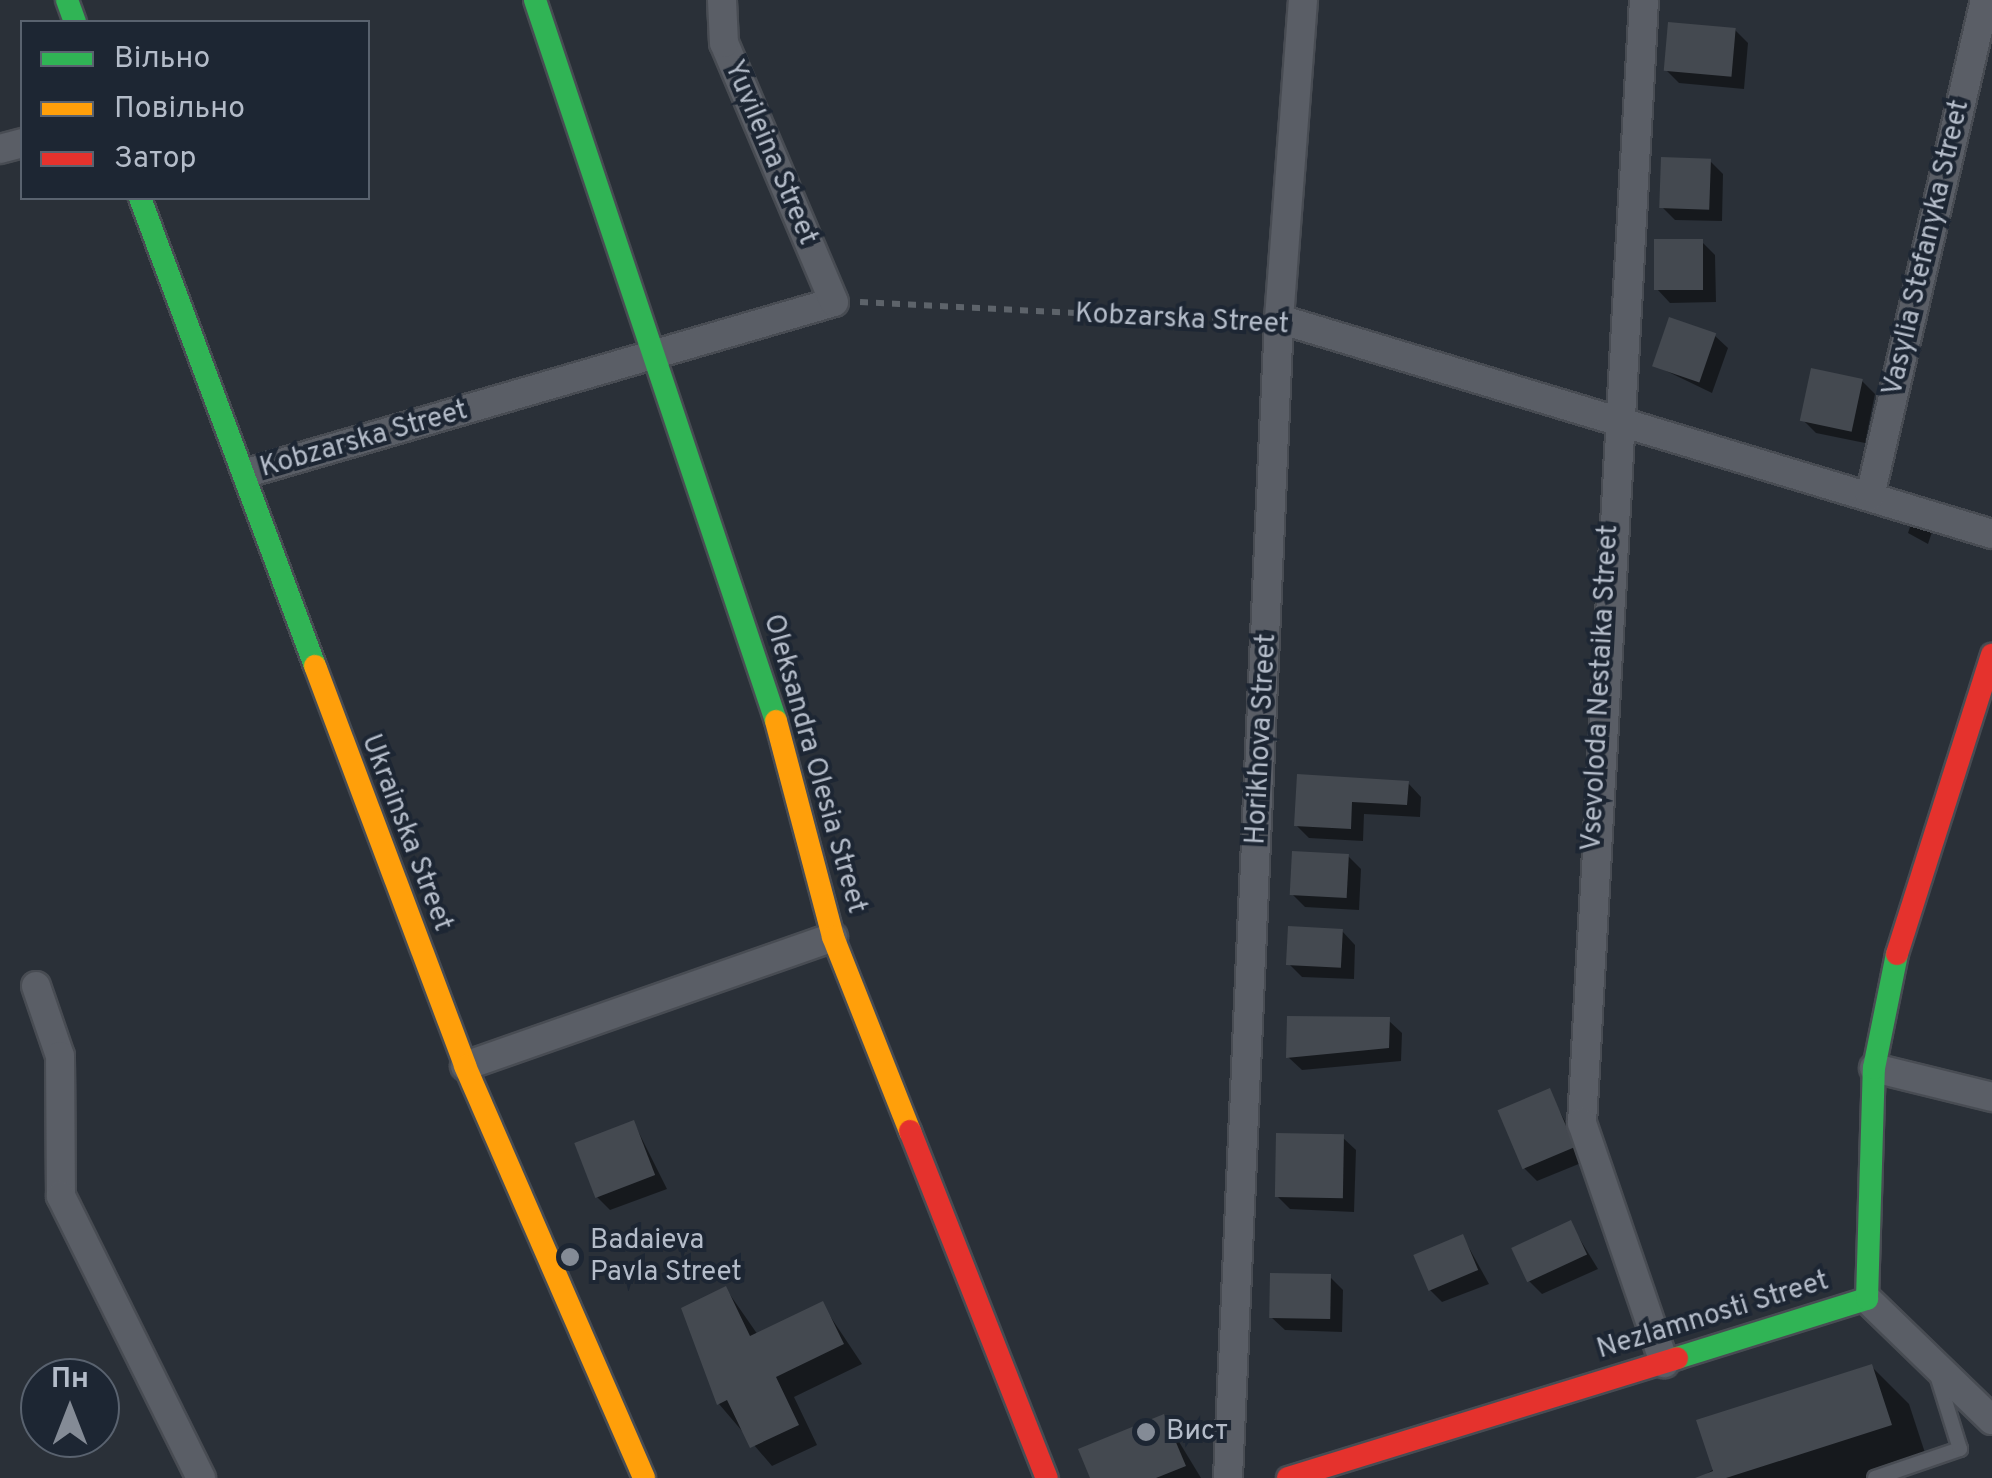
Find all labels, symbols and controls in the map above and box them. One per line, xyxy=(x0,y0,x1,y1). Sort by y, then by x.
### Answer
legend xyxy=(20,20,370,200)
text: Вільно xyxy=(114,41,210,78)
street label: Yuvileina Street xyxy=(716,56,824,250)
text: Повільно xyxy=(114,91,245,128)
street label: Vasylia Stefanyka Street xyxy=(1877,97,1977,399)
text: Затор xyxy=(114,141,196,178)
street label: Kobzarska Street xyxy=(1074,298,1290,342)
street label: Kobzarska Street xyxy=(256,394,472,486)
street label: Vsevoloda Nestaika Street xyxy=(1576,524,1626,852)
street label: Oleksandra Olesia Street xyxy=(755,610,873,918)
street label: Horikhova Street xyxy=(1240,632,1284,846)
street label: Ukrainska Street xyxy=(353,730,459,936)
place label: Badaieva Pavla Street xyxy=(590,1224,742,1290)
marker: Badaieva Pavla Street xyxy=(559,1246,581,1268)
street label: Nezlamnosti Street xyxy=(1593,1265,1833,1367)
north arrow xyxy=(20,1358,120,1458)
text: Пн xyxy=(51,1362,89,1398)
place label: Вист xyxy=(1166,1415,1228,1449)
marker: Вист xyxy=(1135,1421,1157,1443)

